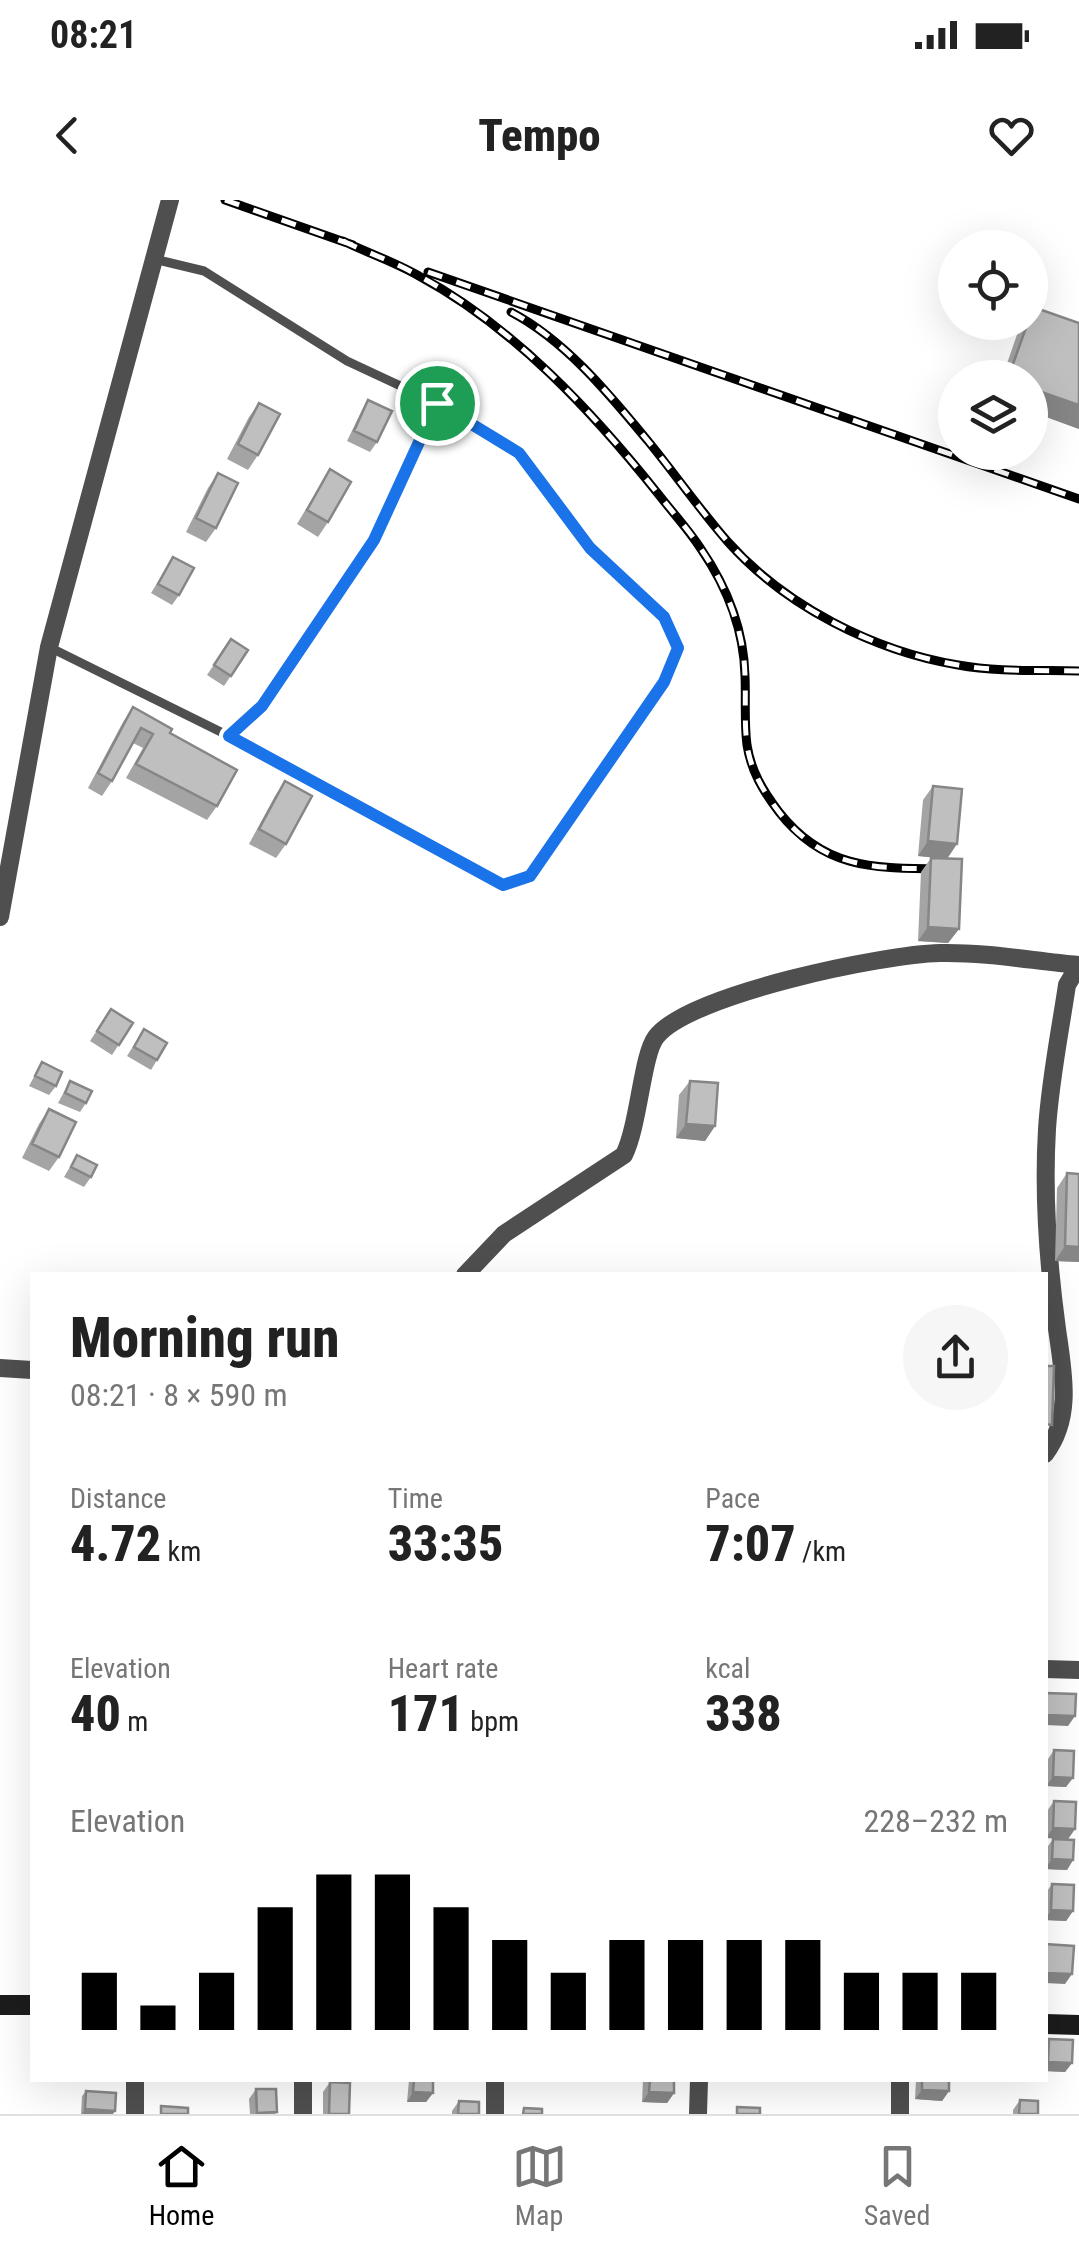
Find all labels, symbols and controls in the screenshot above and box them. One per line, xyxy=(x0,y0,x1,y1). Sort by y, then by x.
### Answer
text: 08:21 xyxy=(50,13,137,57)
icon: back xyxy=(40,108,95,163)
icon: heart xyxy=(984,108,1039,163)
text: Tempo xyxy=(478,109,601,162)
map controls xyxy=(938,230,1048,470)
button: locate xyxy=(938,230,1048,340)
button: layers xyxy=(938,360,1048,470)
pin xyxy=(395,361,480,446)
icon: arrive xyxy=(410,376,465,431)
button: share xyxy=(903,1305,1008,1410)
text: Morning run xyxy=(70,1306,339,1370)
text: 08:21 · 8 × 590 m xyxy=(70,1376,288,1414)
text: Distance xyxy=(70,1482,167,1515)
text: Time xyxy=(388,1482,443,1515)
text: Pace xyxy=(705,1482,760,1515)
text: 4.72 xyxy=(70,1515,161,1573)
text: 33:35 xyxy=(388,1515,503,1573)
text: 7:07 xyxy=(705,1515,796,1573)
text: km xyxy=(161,1535,201,1568)
text: /km xyxy=(796,1535,846,1568)
text: Elevation xyxy=(70,1652,171,1685)
text: Heart rate xyxy=(388,1652,498,1685)
text: kcal xyxy=(705,1652,750,1685)
text: 40 xyxy=(70,1685,121,1743)
text: 171 xyxy=(388,1685,464,1743)
text: 338 xyxy=(705,1685,782,1743)
text: m xyxy=(121,1705,148,1738)
text: bpm xyxy=(464,1705,519,1738)
text: Elevation xyxy=(70,1802,185,1840)
text: 228–232 m xyxy=(863,1802,1008,1840)
tab: Home xyxy=(149,2139,214,2232)
tab: Map xyxy=(512,2139,567,2232)
tab: Saved xyxy=(864,2139,930,2232)

